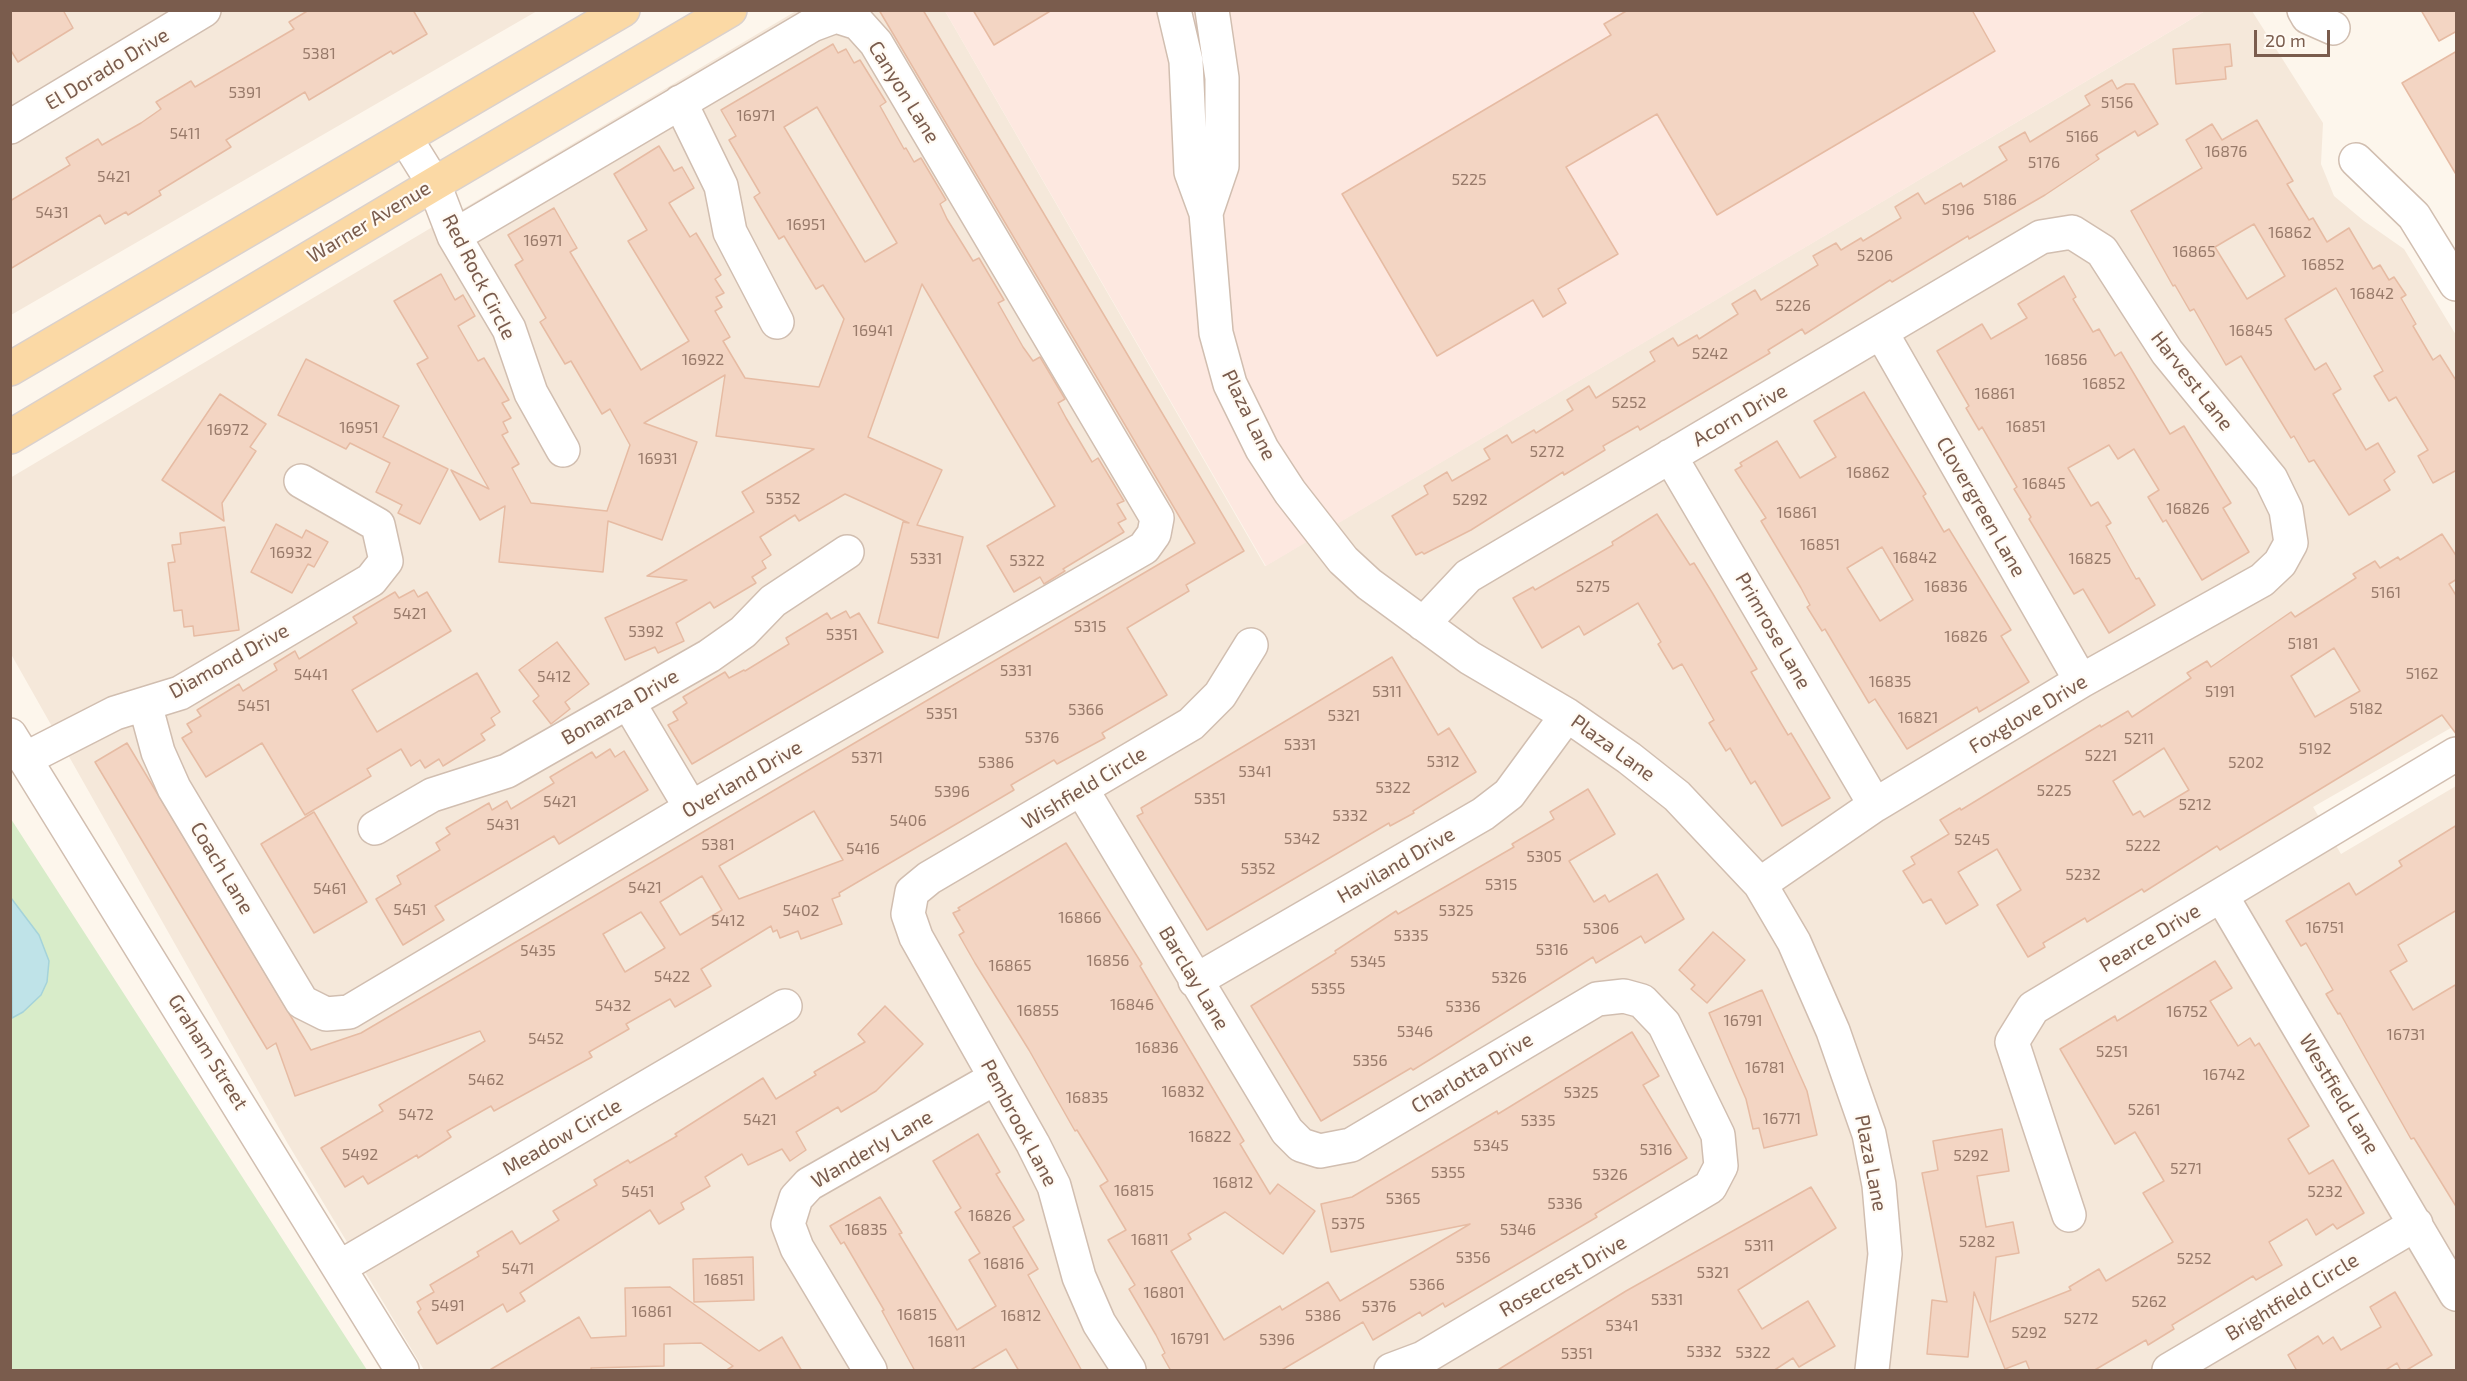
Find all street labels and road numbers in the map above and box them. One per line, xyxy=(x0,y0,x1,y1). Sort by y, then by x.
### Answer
street label: El Dorado Drive xyxy=(41,23,173,115)
street label: Canyon Lane xyxy=(863,37,945,147)
street label: Warner Avenue xyxy=(303,176,435,268)
street label: Red Rock Circle xyxy=(437,210,521,344)
street label: Harvest Lane xyxy=(2146,327,2238,435)
street label: Plaza Lane xyxy=(1217,366,1281,464)
street label: Acorn Drive xyxy=(1689,378,1791,452)
street label: Clovergreen Lane xyxy=(1931,433,2031,581)
street label: Primrose Lane xyxy=(1730,569,1816,693)
street label: Diamond Drive xyxy=(165,618,293,704)
street label: Bonanza Drive xyxy=(557,664,683,750)
street label: Foxglove Drive xyxy=(1965,669,2091,759)
street label: Plaza Lane xyxy=(1566,709,1660,787)
street label: Overland Drive xyxy=(678,735,806,823)
street label: Wishfield Circle xyxy=(1017,741,1151,835)
street label: Coach Lane xyxy=(185,818,259,918)
street label: Haviland Drive xyxy=(1333,822,1459,908)
street label: Pearce Drive xyxy=(2095,898,2205,978)
street label: Barclay Lane xyxy=(1154,922,1234,1034)
street label: Graham Street xyxy=(163,990,253,1114)
street label: Charlotta Drive xyxy=(1407,1027,1537,1119)
street label: Westfield Lane xyxy=(2294,1030,2384,1158)
street label: Pembrook Lane xyxy=(976,1056,1062,1190)
street label: Meadow Circle xyxy=(498,1093,626,1181)
street label: Wanderly Lane xyxy=(807,1105,937,1193)
street label: Plaza Lane xyxy=(1850,1113,1892,1213)
street label: Rosecrest Drive xyxy=(1495,1230,1631,1322)
street label: Brightfield Circle xyxy=(2221,1248,2363,1346)

